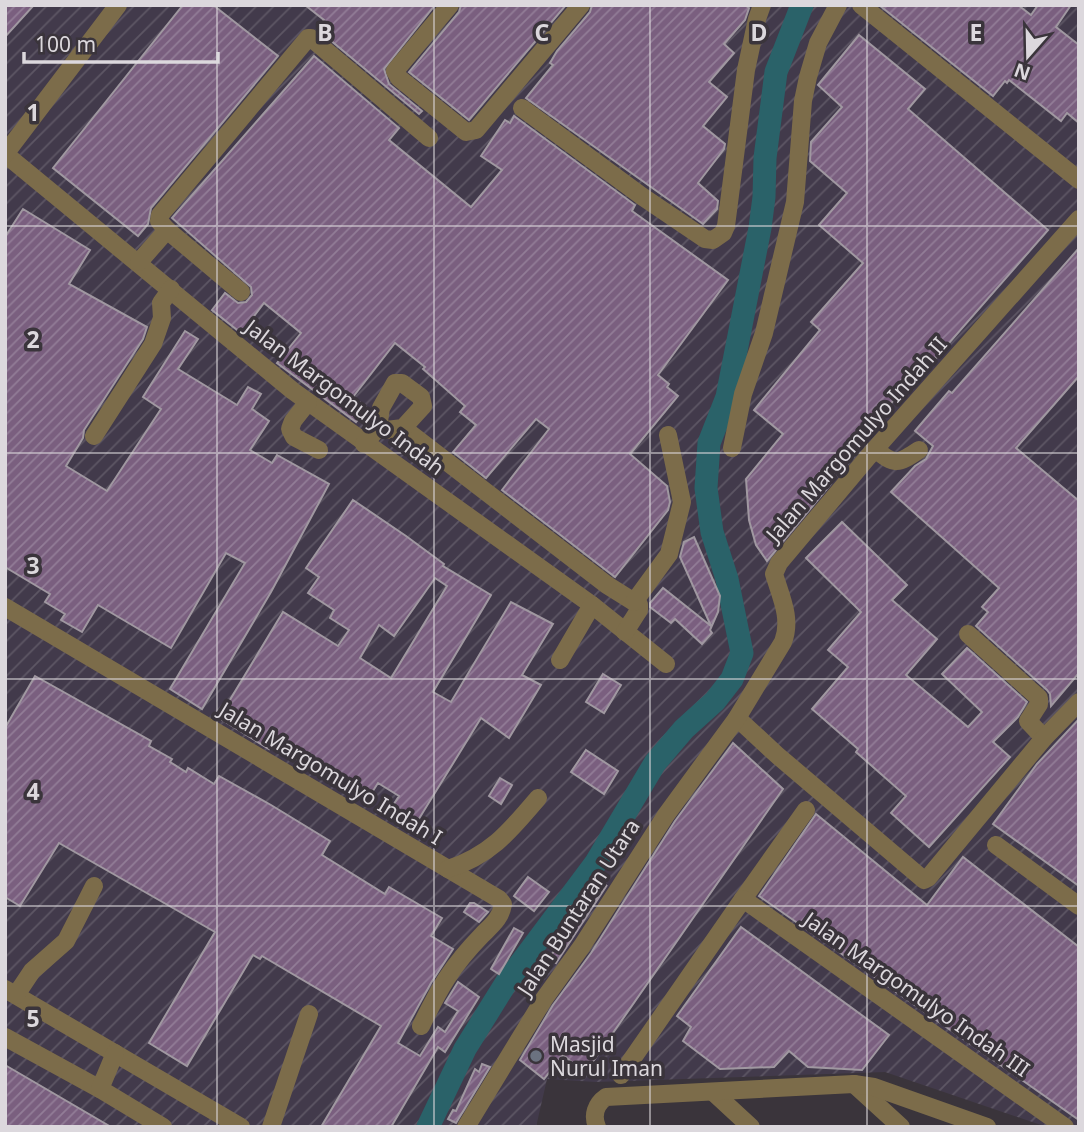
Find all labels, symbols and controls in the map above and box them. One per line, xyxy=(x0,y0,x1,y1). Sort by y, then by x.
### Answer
text: B xyxy=(317,16,333,48)
text: C xyxy=(535,16,550,48)
text: D xyxy=(751,16,767,48)
text: E xyxy=(970,16,982,48)
scale bar xyxy=(24,21,219,65)
north arrow xyxy=(993,21,1063,91)
text: 100 m xyxy=(35,30,96,58)
text: N xyxy=(1010,57,1034,87)
text: 1 xyxy=(26,96,40,128)
street label: Jalan Margomulyo Indah xyxy=(238,312,450,481)
text: 2 xyxy=(26,323,40,355)
street label: Jalan Margomulyo Indah II xyxy=(758,331,953,549)
text: 3 xyxy=(26,549,40,581)
street label: Jalan Margomulyo Indah I xyxy=(213,694,448,851)
text: 4 xyxy=(26,775,40,807)
street label: Jalan Buntaran Utara xyxy=(509,813,646,1002)
street label: Jalan Margomulyo Indah III xyxy=(797,904,1035,1083)
text: 5 xyxy=(26,1002,40,1034)
place label: Masjid Nurul Iman xyxy=(550,1030,663,1082)
marker: Masjid Nurul Iman xyxy=(528,1048,544,1064)

